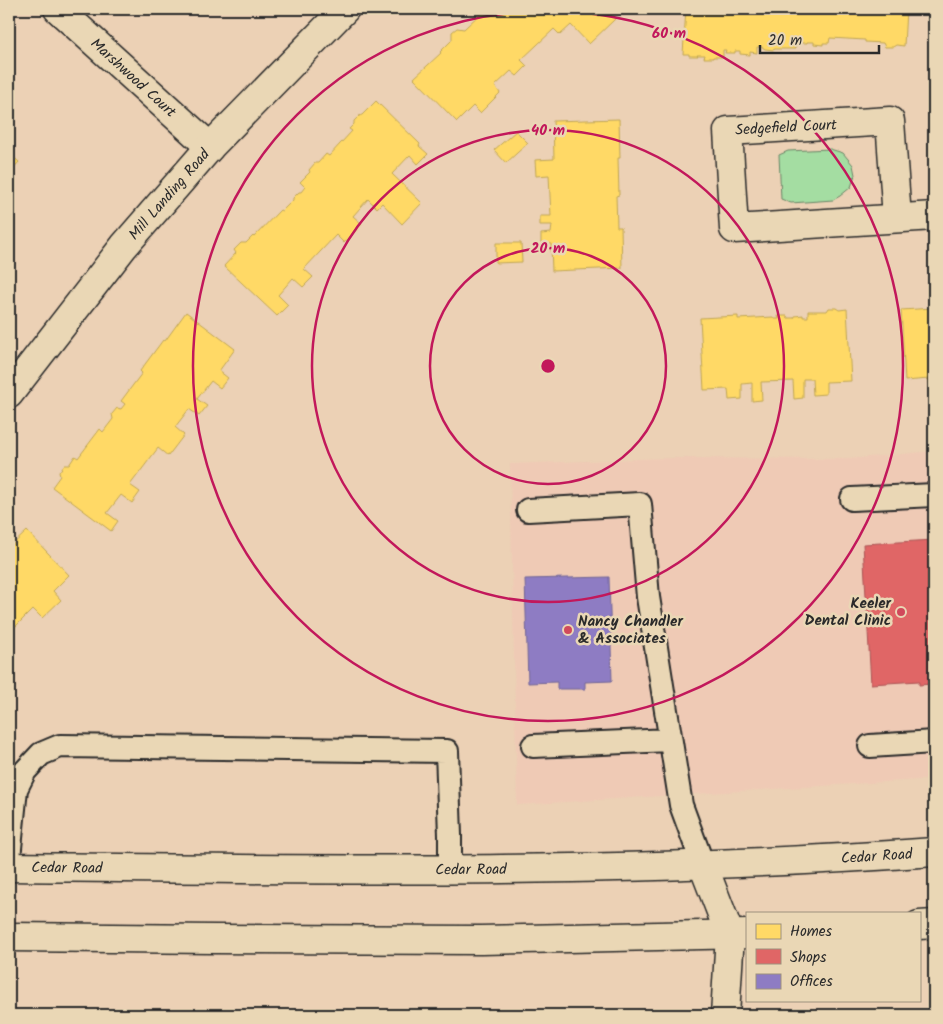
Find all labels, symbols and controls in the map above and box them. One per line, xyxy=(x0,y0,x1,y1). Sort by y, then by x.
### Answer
text: 60 m xyxy=(652,22,686,46)
scale bar xyxy=(760,22,879,54)
text: 20 m xyxy=(768,29,802,53)
street label: Marshwood Court xyxy=(84,33,182,124)
street label: Sedgefield Court xyxy=(735,113,838,143)
text: 40 m xyxy=(531,119,565,143)
street label: Mill Landing Road xyxy=(123,143,217,246)
text: 20 m xyxy=(531,237,565,261)
centre of rings xyxy=(539,357,557,375)
place label: Keeler Dental Clinic xyxy=(805,592,892,633)
marker: Keeler Dental Clinic xyxy=(895,606,907,618)
place label: Nancy Chandler & Associates xyxy=(578,610,683,651)
marker: Nancy Chandler & Associates xyxy=(562,624,574,636)
street label: Cedar Road xyxy=(840,843,914,871)
street label: Cedar Road xyxy=(31,856,103,881)
street label: Cedar Road xyxy=(435,858,507,882)
legend xyxy=(746,912,920,1002)
text: Homes xyxy=(790,920,833,944)
text: Shops xyxy=(790,946,827,970)
text: Offices xyxy=(790,970,833,994)

